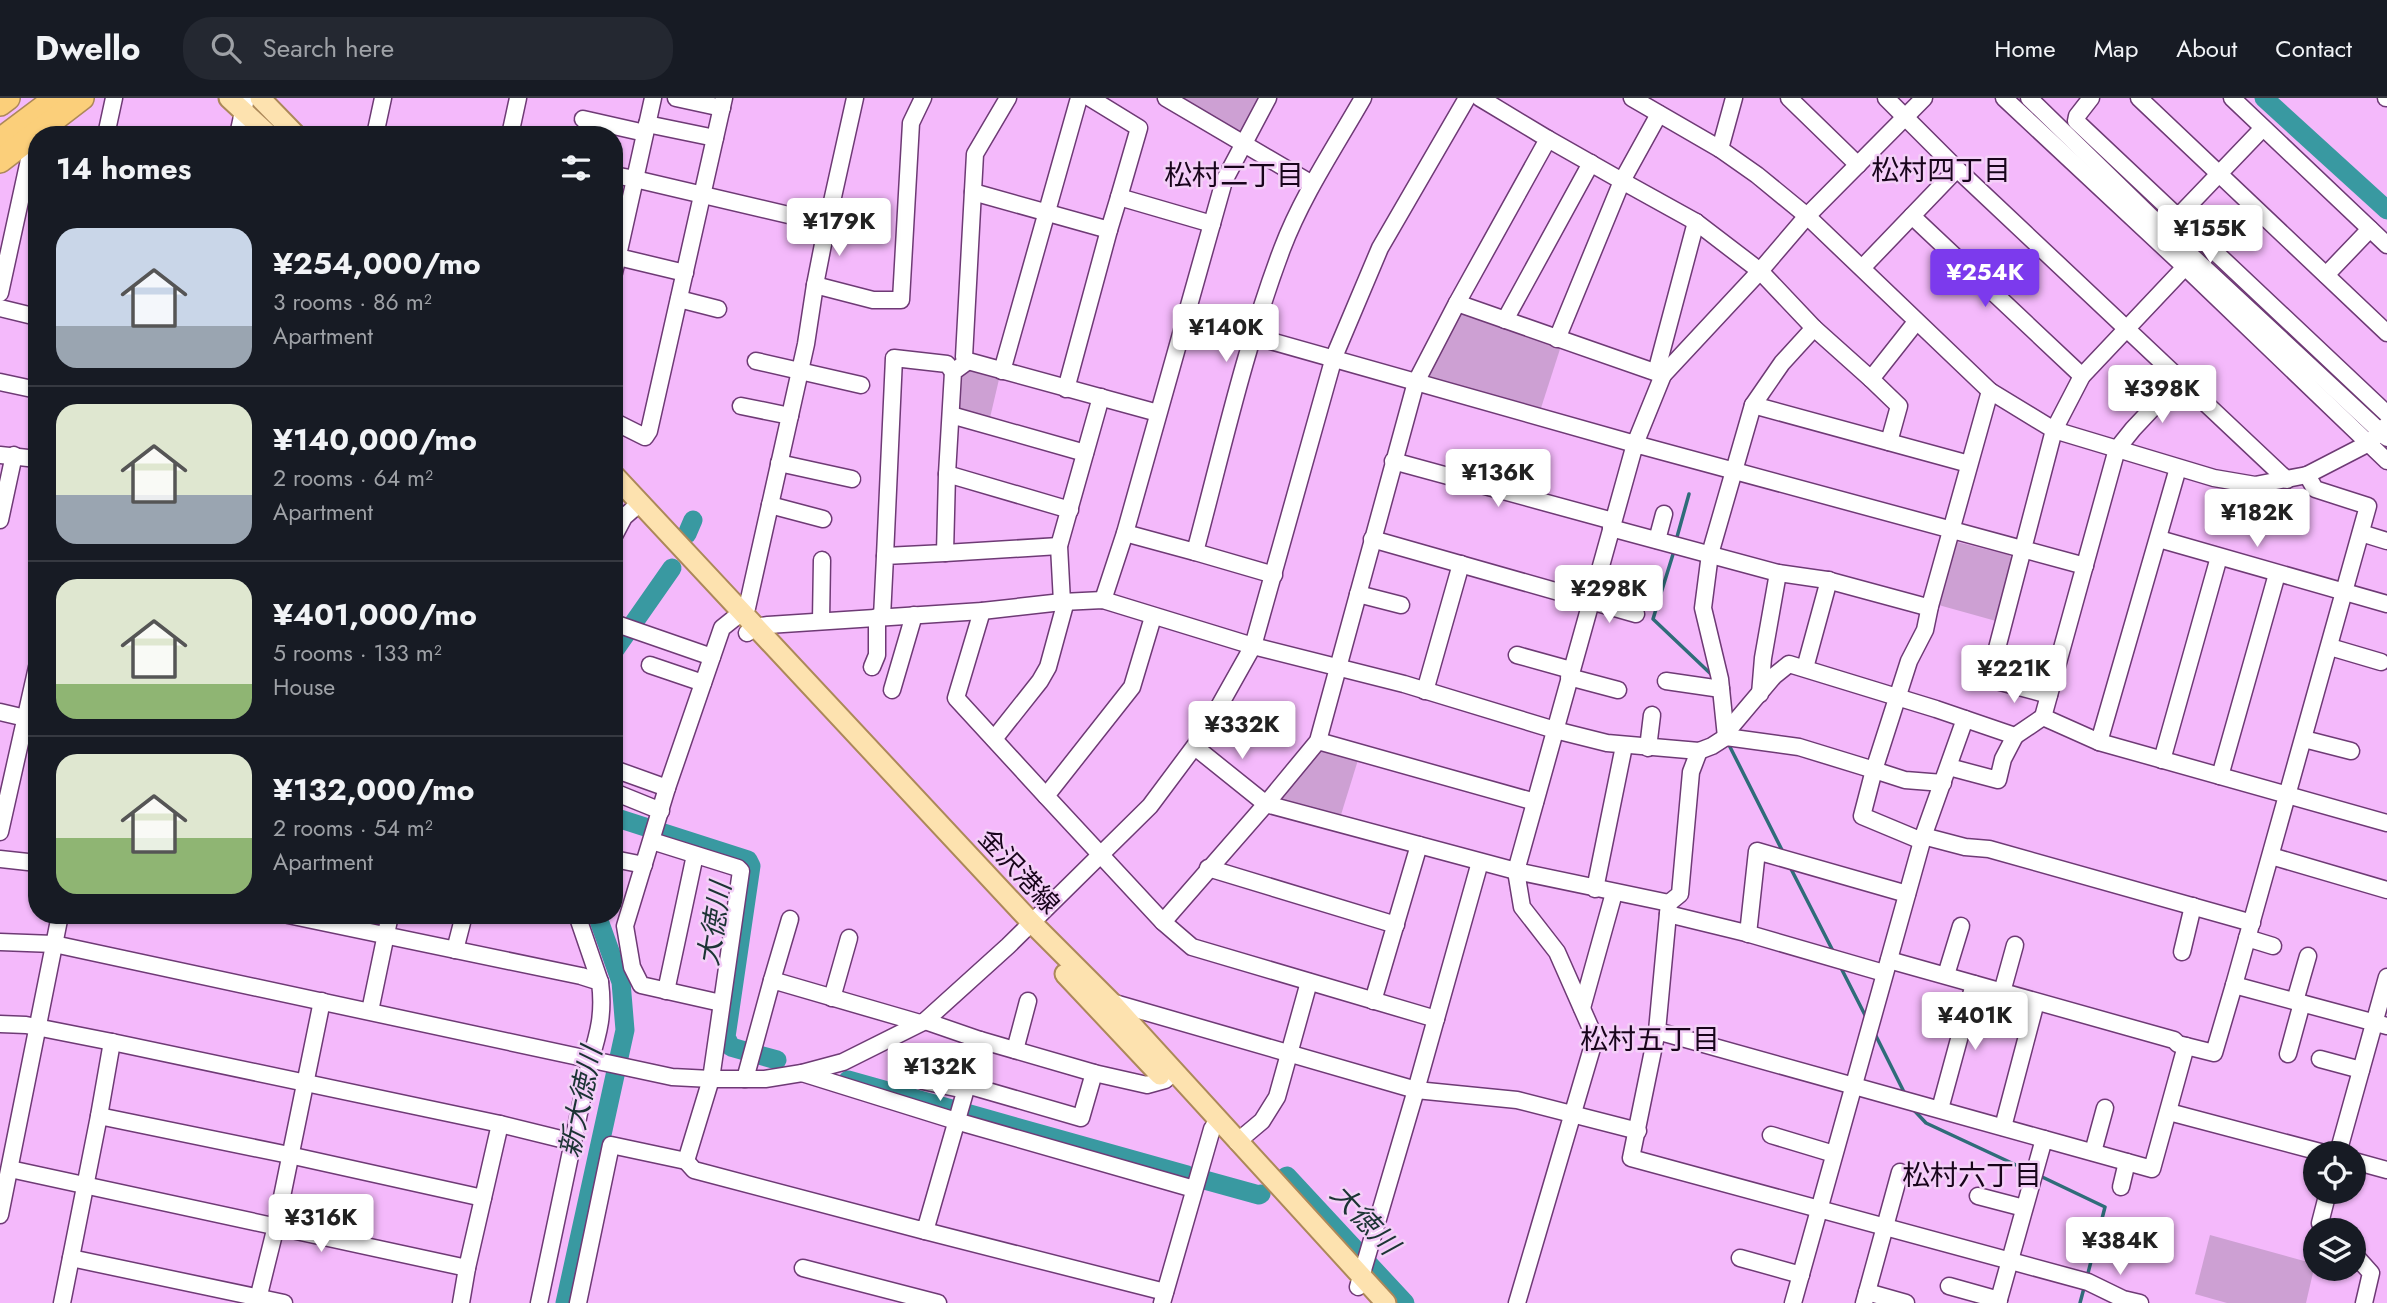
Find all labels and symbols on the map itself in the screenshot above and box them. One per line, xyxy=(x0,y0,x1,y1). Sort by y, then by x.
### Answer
district label: 松村四丁目 xyxy=(1871,150,2011,191)
district label: 松村二丁目 xyxy=(1164,155,1304,196)
pin: ¥179K xyxy=(790,198,888,258)
pin: ¥155K xyxy=(2161,206,2259,265)
pin: ¥254K xyxy=(1936,250,2034,309)
pin: ¥140K xyxy=(1177,304,1275,364)
pin: ¥398K xyxy=(2113,366,2211,425)
pin: ¥136K xyxy=(1449,450,1547,509)
pin: ¥182K xyxy=(2208,490,2306,549)
pin: ¥298K xyxy=(1560,566,1658,625)
pin: ¥221K xyxy=(1965,646,2063,705)
pin: ¥332K xyxy=(1193,702,1291,761)
street label: 金沢港線 xyxy=(970,820,1068,922)
water label: 大徳川 xyxy=(688,876,742,969)
pin: ¥401K xyxy=(1926,992,2024,1052)
district label: 松村五丁目 xyxy=(1580,1019,1720,1060)
water label: 新大徳川 xyxy=(549,1040,613,1161)
pin: ¥132K xyxy=(891,1044,989,1103)
district label: 松村六丁目 xyxy=(1902,1155,2042,1196)
water label: 大徳川 xyxy=(1321,1175,1410,1266)
pin: ¥316K xyxy=(272,1194,370,1254)
pin: ¥384K xyxy=(2071,1218,2169,1277)

